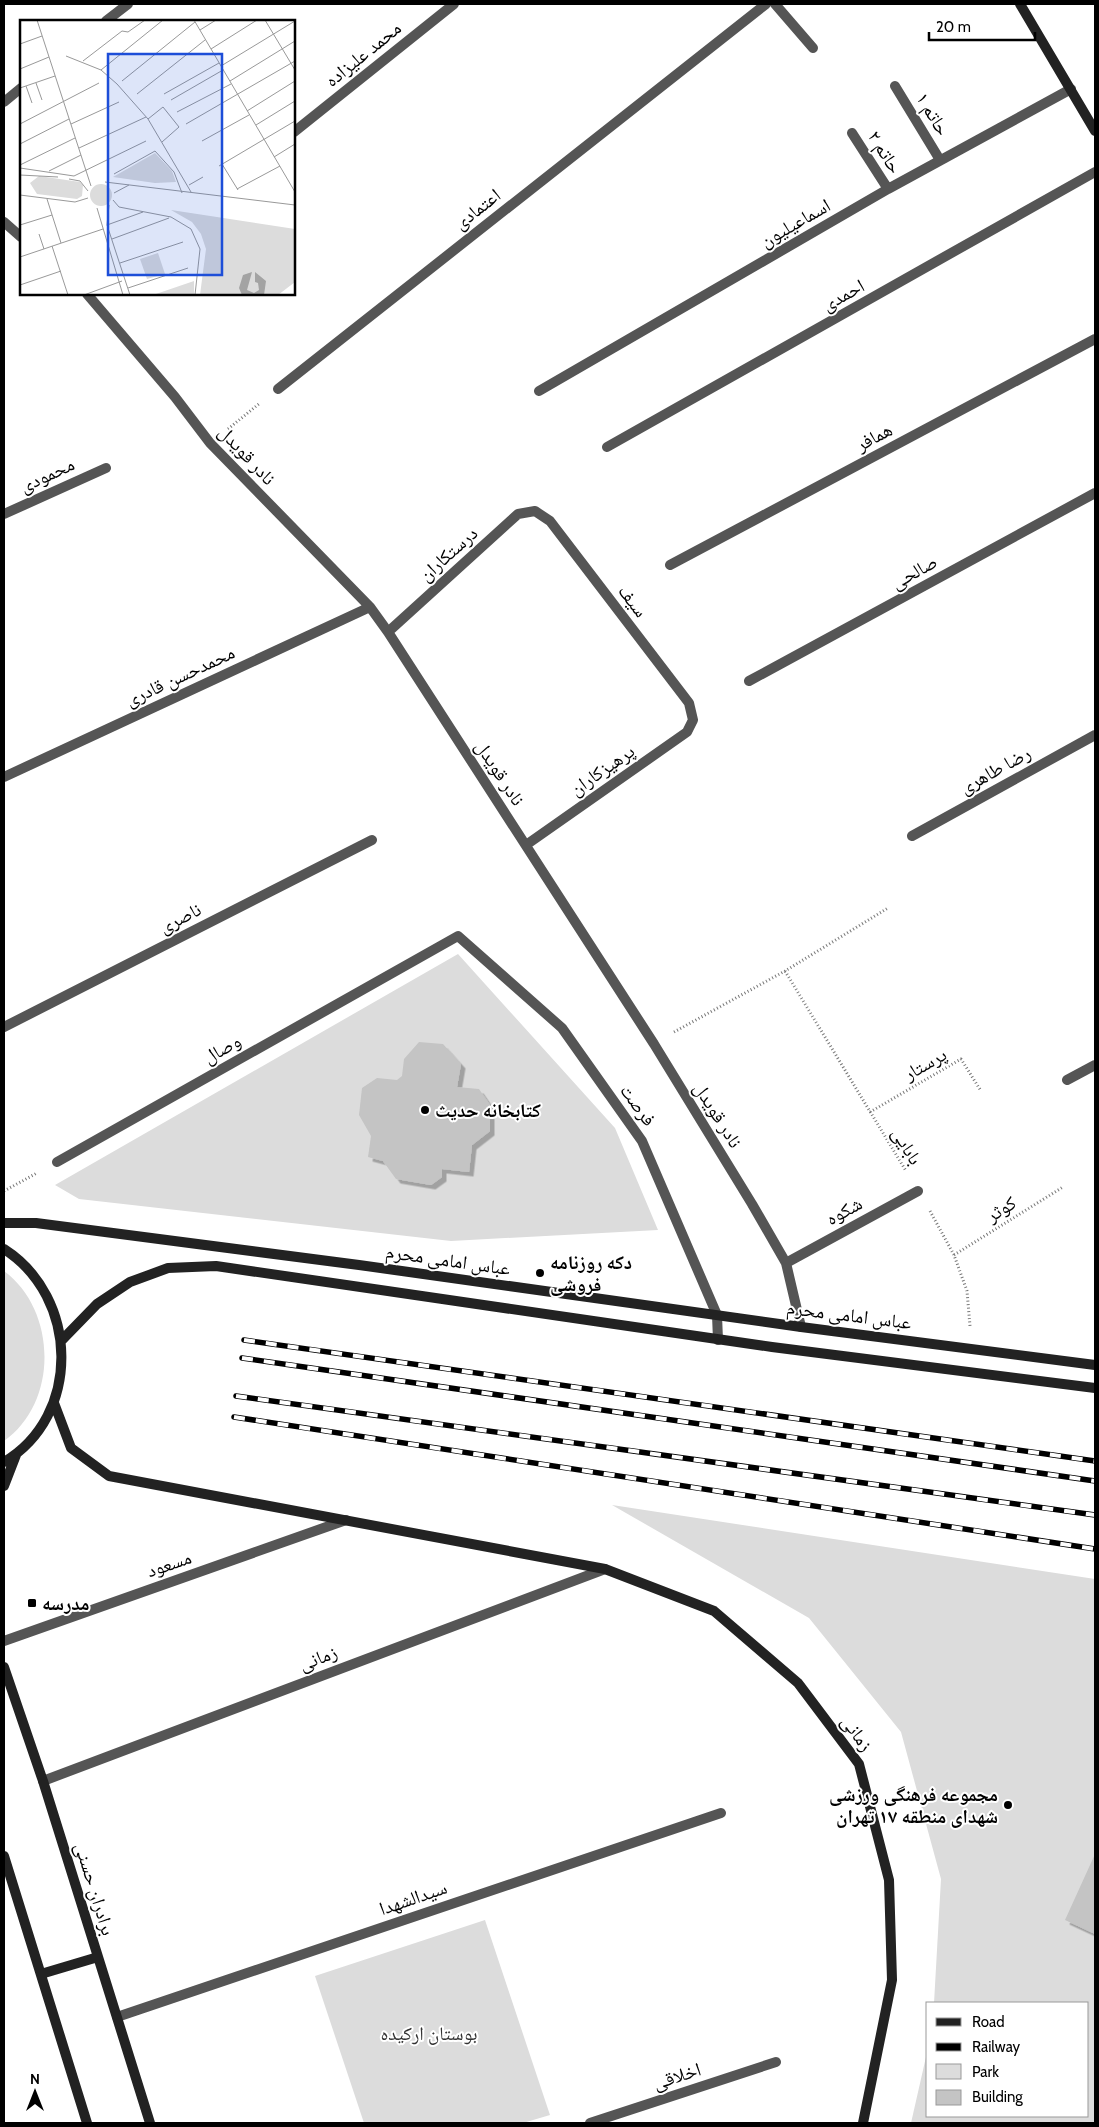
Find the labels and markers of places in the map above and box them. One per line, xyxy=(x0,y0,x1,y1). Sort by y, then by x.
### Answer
place label: کتابخانه حدیث xyxy=(435,1099,541,1122)
marker: کتابخانه حدیث xyxy=(419,1104,431,1116)
place label: دکه روزنامه فروشی xyxy=(550,1251,632,1296)
marker: دکه روزنامه فروشی xyxy=(534,1267,546,1279)
place label: مدرسه xyxy=(42,1592,90,1615)
marker: مدرسه xyxy=(26,1597,38,1609)
place label: مجموعه فرهنگی ورزشی شهدای منطقه ۱۷ تهران xyxy=(829,1783,998,1828)
marker: مجموعه فرهنگی ورزشی شهدای منطقه ۱۷ تهران xyxy=(1002,1799,1014,1811)

